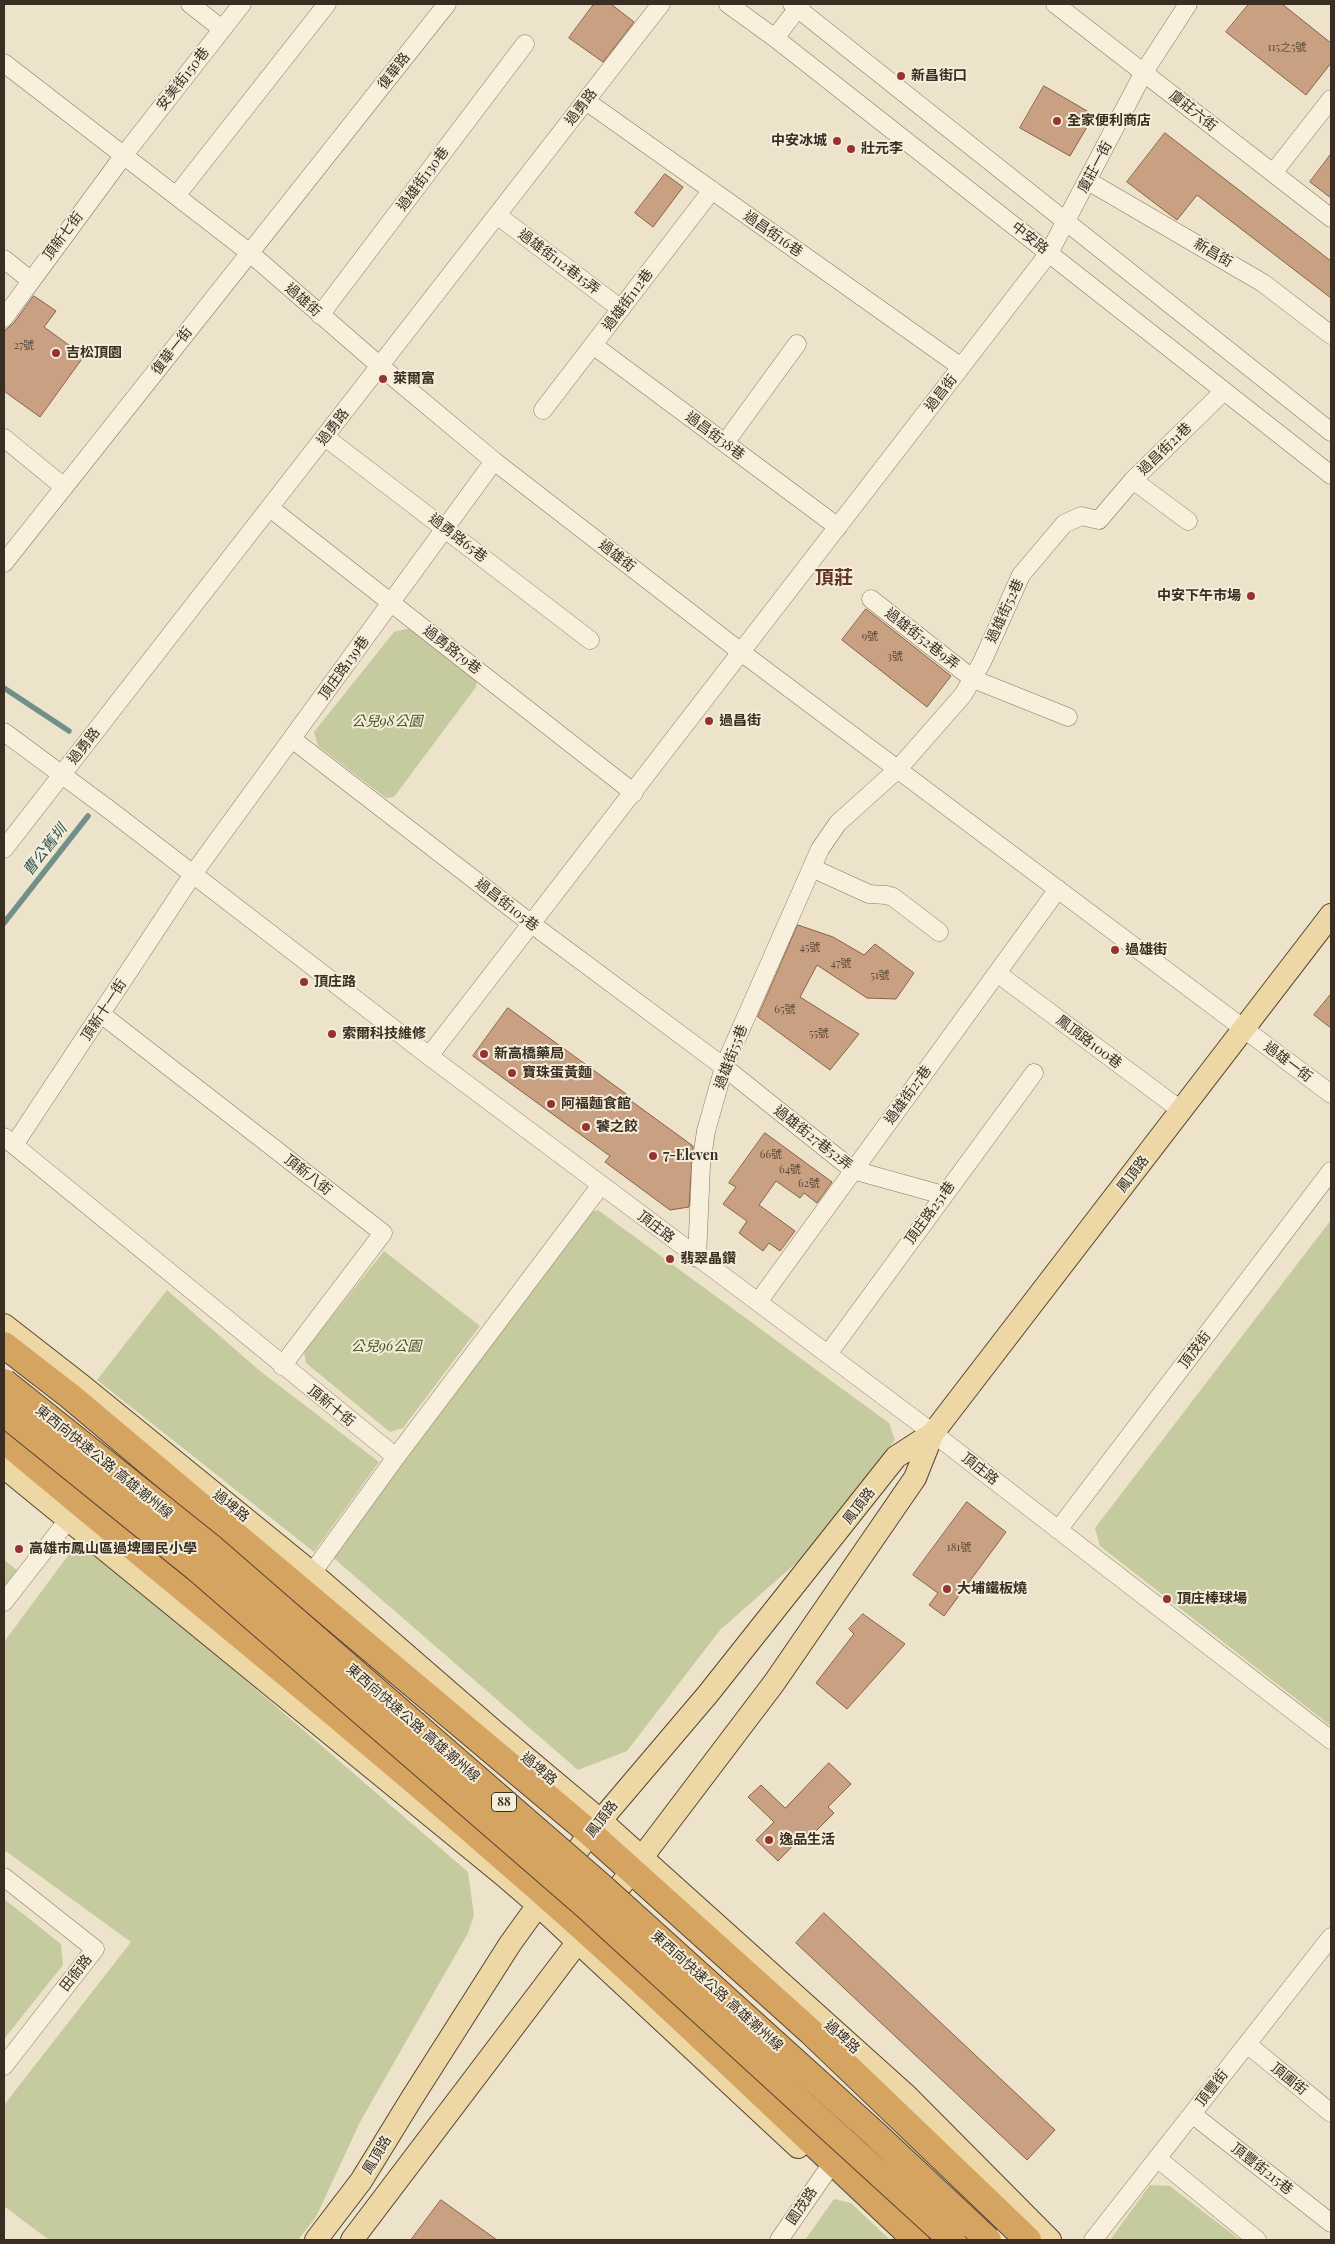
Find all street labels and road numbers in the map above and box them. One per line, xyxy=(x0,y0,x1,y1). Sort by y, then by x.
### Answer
street label: 安美街150巷 xyxy=(153,44,213,114)
street label: 復華路 xyxy=(374,49,414,93)
street label: 過勇路 xyxy=(561,85,601,129)
street label: 廈莊六街 xyxy=(1166,87,1220,135)
street label: 廈莊一街 xyxy=(1074,138,1116,196)
street label: 過雄街130巷 xyxy=(394,144,452,214)
street label: 過昌街16巷 xyxy=(740,207,806,261)
street label: 頂新七街 xyxy=(39,209,87,263)
street label: 中安路 xyxy=(1008,218,1052,258)
street label: 過雄街112巷15弄 xyxy=(515,226,603,298)
street label: 新昌街 xyxy=(1191,235,1235,271)
street label: 過雄街112巷 xyxy=(599,266,657,334)
street label: 過雄街 xyxy=(282,280,324,320)
street label: 復華一街 xyxy=(148,324,196,378)
street label: 過昌街 xyxy=(921,371,961,415)
street label: 過勇路 xyxy=(313,405,353,449)
street label: 過昌街38巷 xyxy=(682,408,748,464)
street label: 過昌街21巷 xyxy=(1135,419,1195,479)
street label: 過勇路65巷 xyxy=(426,510,490,566)
street label: 過雄街 xyxy=(595,536,639,576)
street label: 過雄街52巷 xyxy=(983,576,1027,646)
street label: 過雄街52巷9弄 xyxy=(882,605,962,673)
street label: 過勇路79巷 xyxy=(420,622,484,678)
street label: 頂庄路139巷 xyxy=(315,633,373,703)
street label: 過勇路 xyxy=(64,724,104,768)
street label: 過昌街105巷 xyxy=(472,875,542,935)
street label: 頂新十一街 xyxy=(78,976,130,1044)
street label: 鳳頂路100巷 xyxy=(1053,1012,1125,1072)
street label: 過雄街55巷 xyxy=(711,1022,751,1092)
street label: 過雄一街 xyxy=(1261,1038,1315,1086)
street label: 過雄街27巷 xyxy=(881,1062,935,1128)
street label: 過雄街27巷52弄 xyxy=(770,1102,856,1174)
street label: 頂新八街 xyxy=(281,1151,335,1199)
street label: 鳳頂路 xyxy=(1113,1152,1153,1196)
street label: 頂庄路251巷 xyxy=(902,1178,958,1248)
street label: 頂庄路 xyxy=(634,1208,678,1246)
street label: 頂茂街 xyxy=(1176,1328,1214,1372)
street label: 頂新十街 xyxy=(304,1382,358,1430)
street label: 東西向快速公路 高雄潮州線 xyxy=(32,1402,176,1522)
street label: 頂庄路 xyxy=(958,1449,1002,1489)
street label: 鳳頂路 xyxy=(839,1484,879,1528)
street label: 過埤路 xyxy=(209,1486,253,1526)
street label: 東西向快速公路 高雄潮州線 xyxy=(343,1660,483,1786)
street label: 過埤路 xyxy=(518,1749,560,1789)
road number: 88 xyxy=(492,1792,516,1811)
street label: 鳳頂路 xyxy=(582,1797,622,1841)
street label: 東西向快速公路 高雄潮州線 xyxy=(648,1927,786,2055)
street label: 田衙路 xyxy=(56,1951,96,1995)
street label: 過埤路 xyxy=(821,2017,863,2057)
street label: 頂圃街 xyxy=(1267,2059,1311,2099)
street label: 頂豐街 xyxy=(1192,2066,1232,2110)
street label: 鳳頂路 xyxy=(359,2133,395,2177)
street label: 頂豐街215巷 xyxy=(1228,2140,1296,2198)
street label: 園茂路 xyxy=(783,2184,821,2228)

